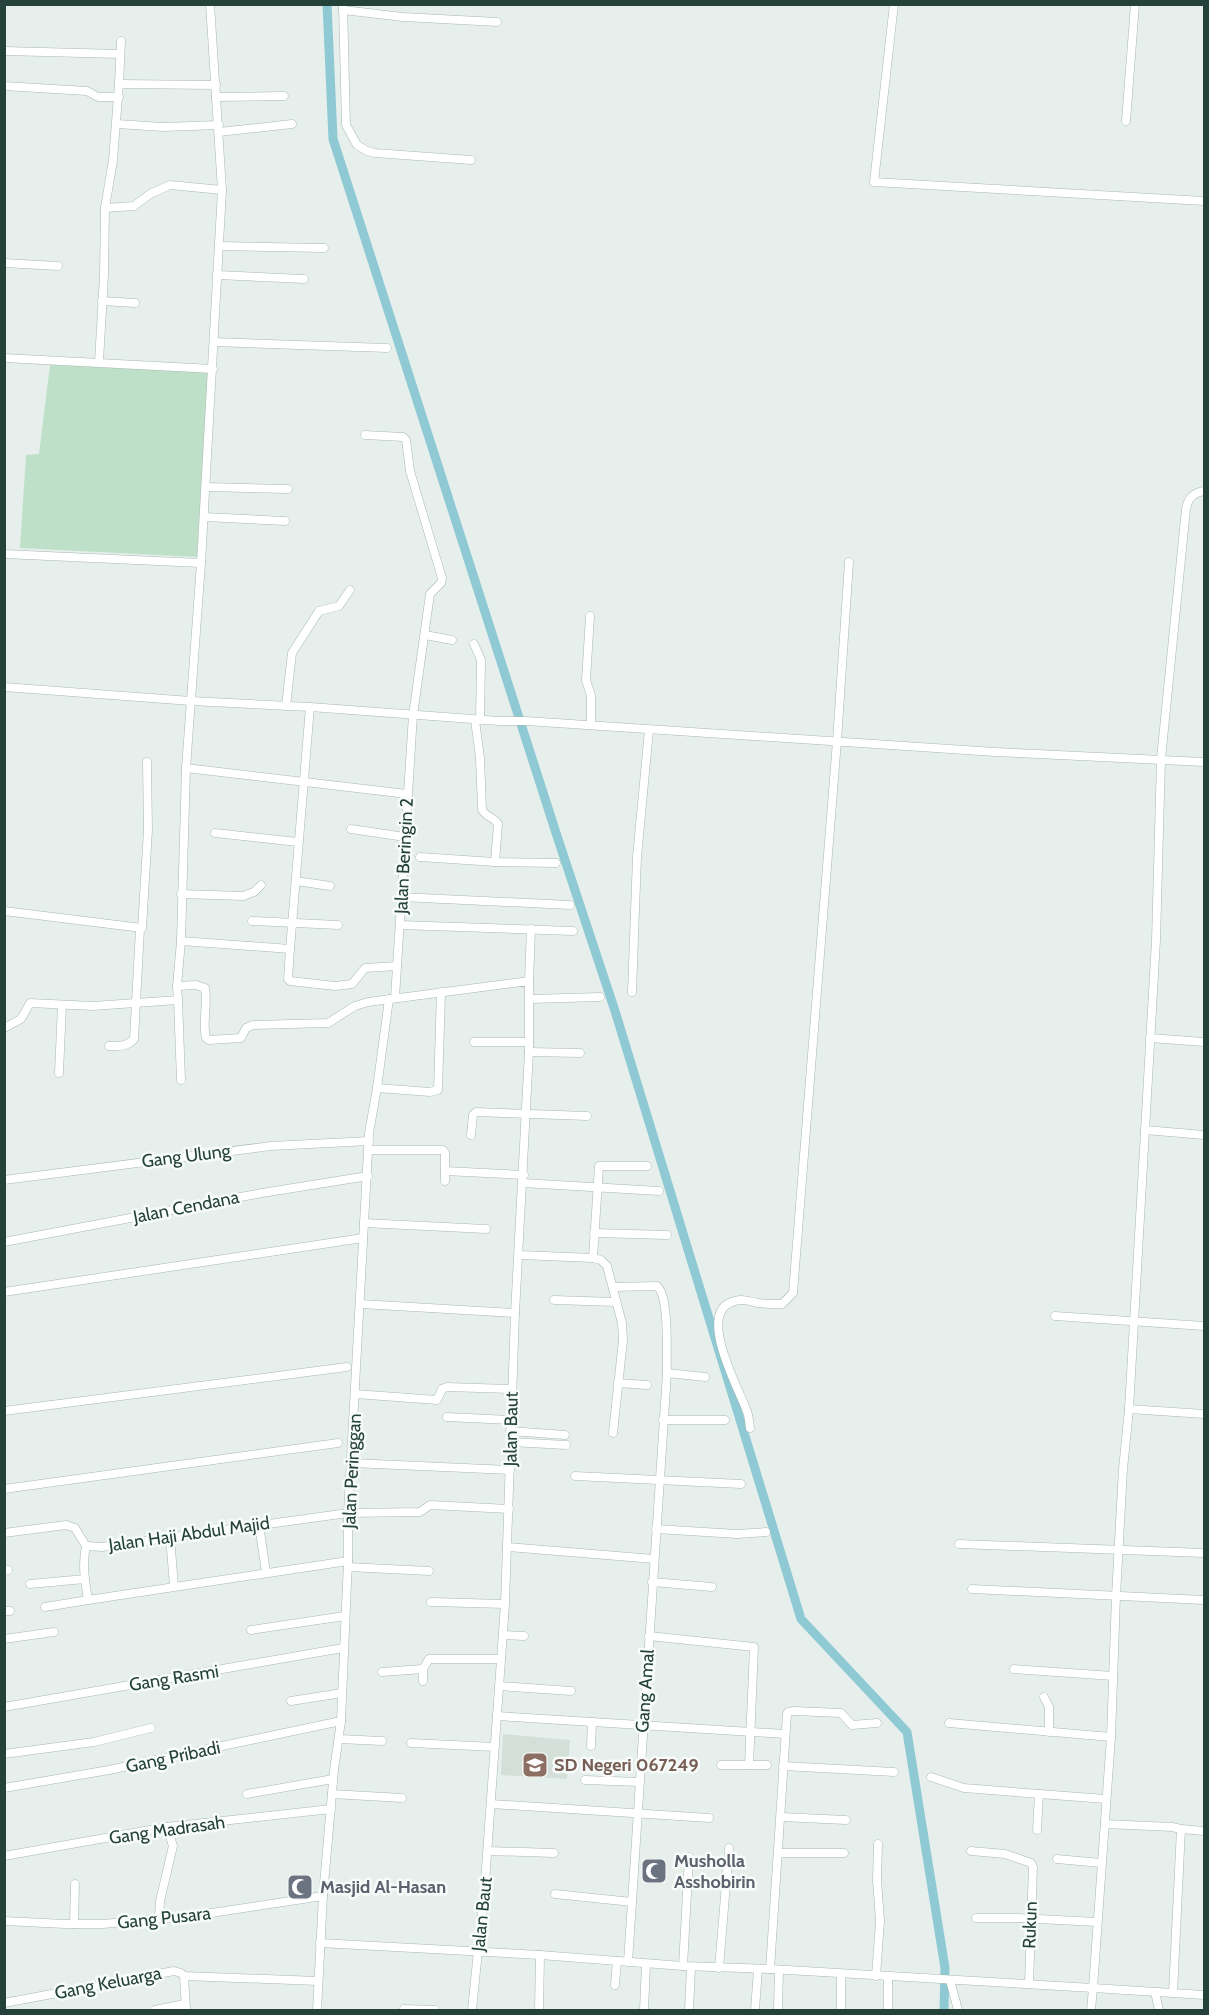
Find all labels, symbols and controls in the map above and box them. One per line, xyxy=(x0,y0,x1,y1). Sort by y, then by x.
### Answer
street label: Jalan Beringin 2 xyxy=(390,797,418,916)
street label: Gang Ulung xyxy=(140,1140,233,1172)
street label: Jalan Cendana xyxy=(130,1186,241,1228)
street label: Jalan Baut xyxy=(499,1391,523,1468)
street label: Jalan Peringgan xyxy=(338,1413,366,1530)
street label: Jalan Haji Abdul Majid xyxy=(106,1512,271,1556)
street label: Gang Amal xyxy=(631,1648,659,1733)
street label: Gang Rasmi xyxy=(128,1660,220,1696)
street label: Gang Pribadi xyxy=(124,1736,222,1778)
school or university icon: SD Negeri 067249 xyxy=(520,1750,550,1780)
place label: SD Negeri 067249 xyxy=(554,1754,699,1776)
street label: Gang Madrasah xyxy=(108,1811,226,1849)
place label: Musholla Asshobirin xyxy=(674,1850,755,1893)
mosque icon: Musholla Asshobirin xyxy=(639,1856,669,1886)
mosque icon: Masjid Al-Hasan xyxy=(285,1872,315,1902)
place label: Masjid Al-Hasan xyxy=(320,1876,446,1898)
street label: Jalan Baut xyxy=(467,1876,497,1953)
street label: Rukun xyxy=(1018,1901,1042,1949)
street label: Gang Pusara xyxy=(116,1902,212,1934)
street label: Gang Keluarga xyxy=(53,1962,164,2004)

